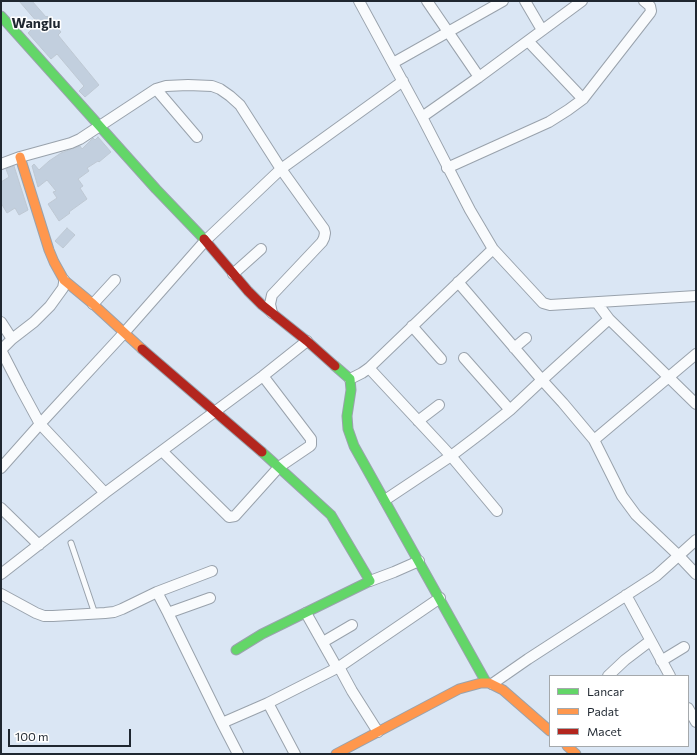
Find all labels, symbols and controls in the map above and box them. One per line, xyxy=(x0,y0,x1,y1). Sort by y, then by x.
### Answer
district label: Wanglu xyxy=(12,15,60,31)
legend xyxy=(549,675,689,747)
text: Lancar xyxy=(587,684,624,698)
text: Padat xyxy=(587,704,619,718)
scale bar xyxy=(10,721,133,747)
text: Macet xyxy=(587,724,622,738)
text: 100 m xyxy=(15,729,49,743)

